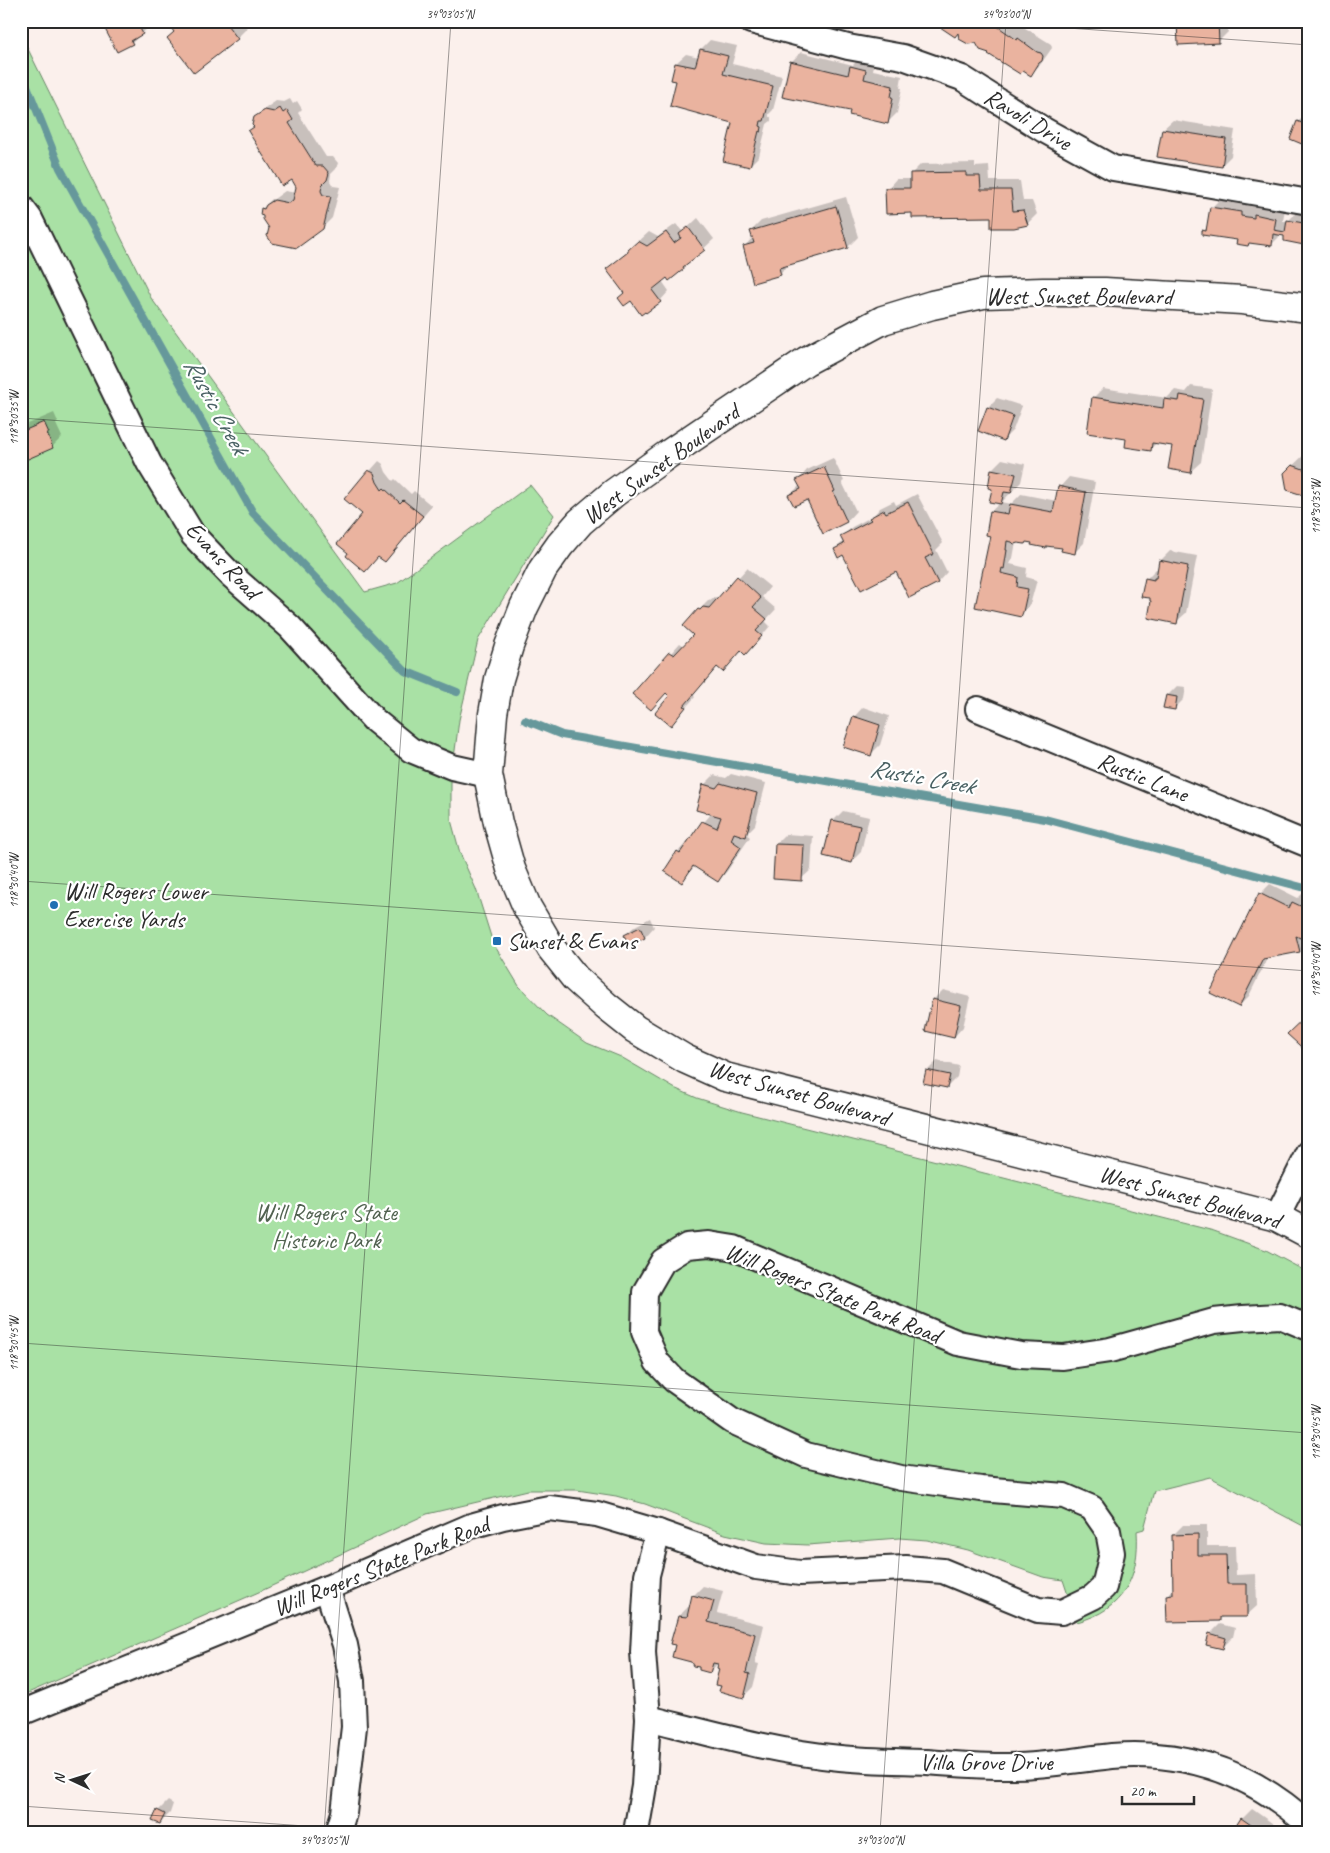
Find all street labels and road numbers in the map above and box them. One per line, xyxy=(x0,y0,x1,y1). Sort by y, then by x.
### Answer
street label: Ravoli Drive xyxy=(979,81,1079,158)
street label: West Sunset Boulevard xyxy=(986,281,1176,311)
street label: West Sunset Boulevard xyxy=(577,395,748,531)
street label: Evans Road xyxy=(179,515,269,608)
street label: Rustic Lane xyxy=(1093,745,1195,810)
street label: West Sunset Boulevard xyxy=(705,1053,896,1134)
street label: West Sunset Boulevard xyxy=(1096,1158,1287,1237)
street label: Will Rogers State Park Road xyxy=(721,1236,948,1351)
street label: Will Rogers State Park Road xyxy=(269,1508,496,1623)
street label: Villa Grove Drive xyxy=(919,1747,1055,1777)

